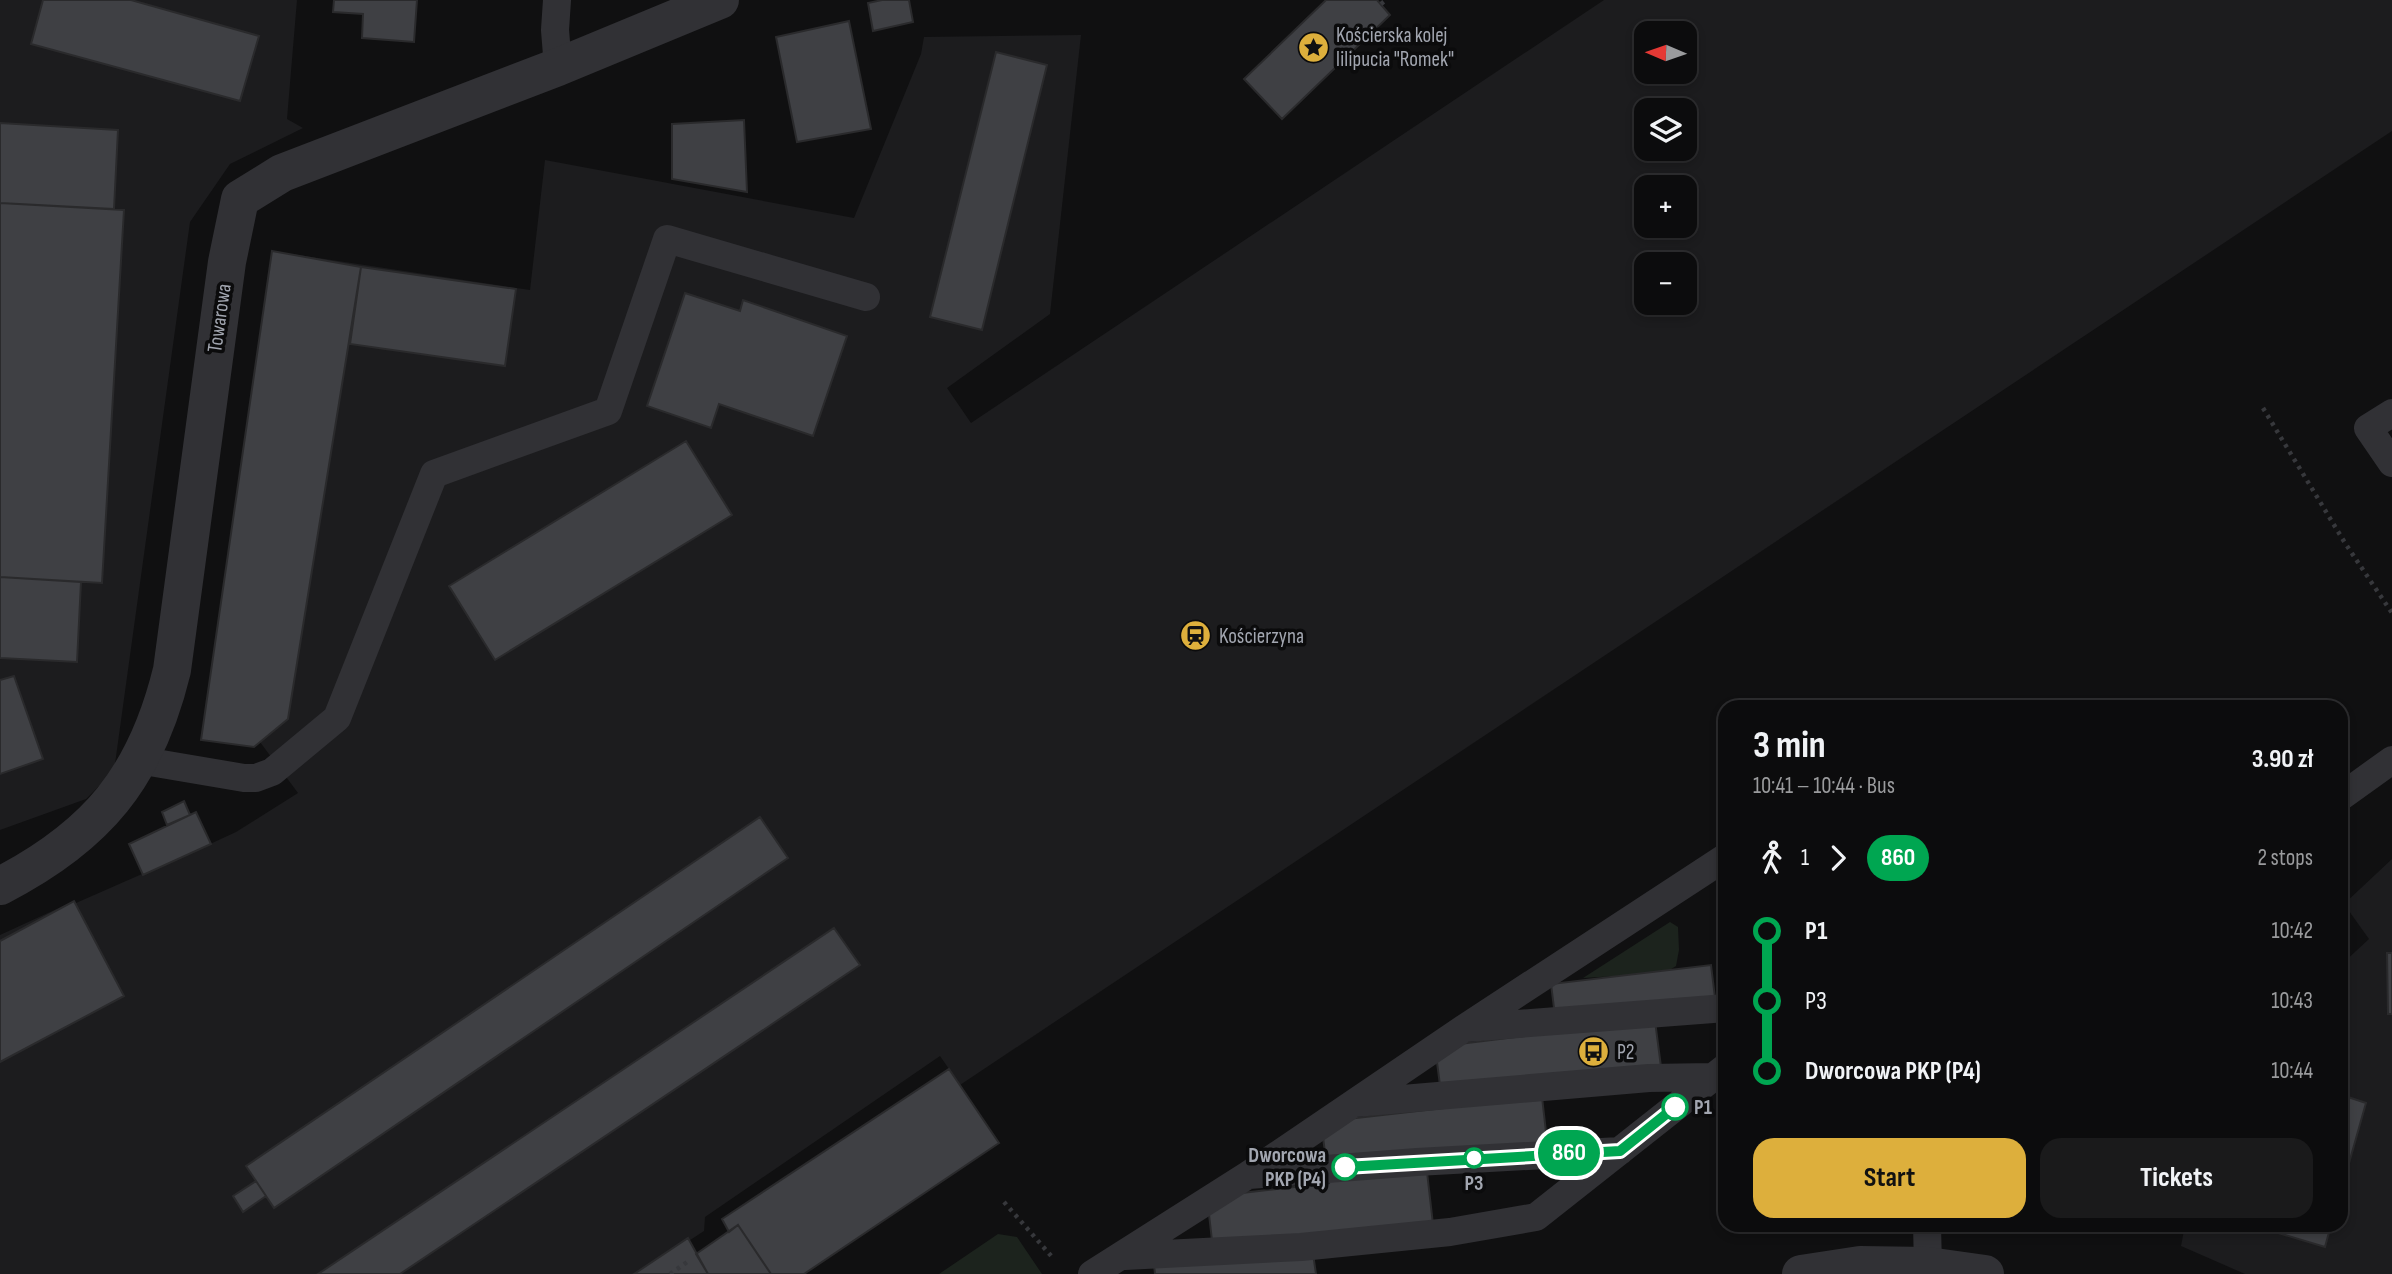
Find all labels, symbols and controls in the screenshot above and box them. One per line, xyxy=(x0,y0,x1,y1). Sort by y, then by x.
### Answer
north arrow xyxy=(1634,21,1698,84)
map controls xyxy=(1634,21,1697,315)
place label: Kościerska kolej lilipucia "Romek" xyxy=(1336,23,1454,72)
place icon: Kościerska kolej lilipucia "Romek" xyxy=(1296,30,1330,64)
button: layers xyxy=(1634,98,1697,161)
button: + xyxy=(1634,175,1697,238)
button: − xyxy=(1634,252,1697,315)
street label: Towarowa xyxy=(202,282,237,354)
station icon: Kościerzyna xyxy=(1179,619,1213,653)
place label: Kościerzyna xyxy=(1219,624,1304,649)
text: 3 min xyxy=(1753,723,1826,768)
text: 3.90 zł xyxy=(2252,744,2313,775)
text: 10:41 – 10:44 · Bus xyxy=(1753,772,1895,800)
icon: walk xyxy=(1753,839,1791,877)
icon: forward xyxy=(1819,839,1857,877)
text: 860 xyxy=(1881,843,1915,872)
text: 1 xyxy=(1801,844,1809,872)
text: 2 stops xyxy=(2257,844,2313,872)
text: P1 xyxy=(1805,916,1827,947)
text: 10:42 xyxy=(2271,917,2313,945)
text: P3 xyxy=(1805,986,1827,1017)
text: 10:43 xyxy=(2271,987,2313,1015)
bus stop icon: P2 xyxy=(1577,1035,1611,1069)
place label: P2 xyxy=(1617,1040,1634,1065)
text: Dworcowa PKP (P4) xyxy=(1805,1056,1981,1087)
text: 10:44 xyxy=(2271,1057,2313,1085)
marker: P1 xyxy=(1662,1094,1688,1120)
place label: P1 xyxy=(1694,1095,1712,1120)
line badge: 860 xyxy=(1529,1130,1609,1176)
text: 860 xyxy=(1552,1138,1586,1167)
button: Start xyxy=(1753,1138,2026,1218)
button: Tickets xyxy=(2040,1138,2313,1218)
place label: Dworcowa PKP (P4) xyxy=(1248,1143,1326,1192)
marker: P3 xyxy=(1464,1148,1484,1168)
marker: Dworcowa PKP (P4) xyxy=(1332,1154,1358,1180)
place label: P3 xyxy=(1465,1171,1483,1196)

